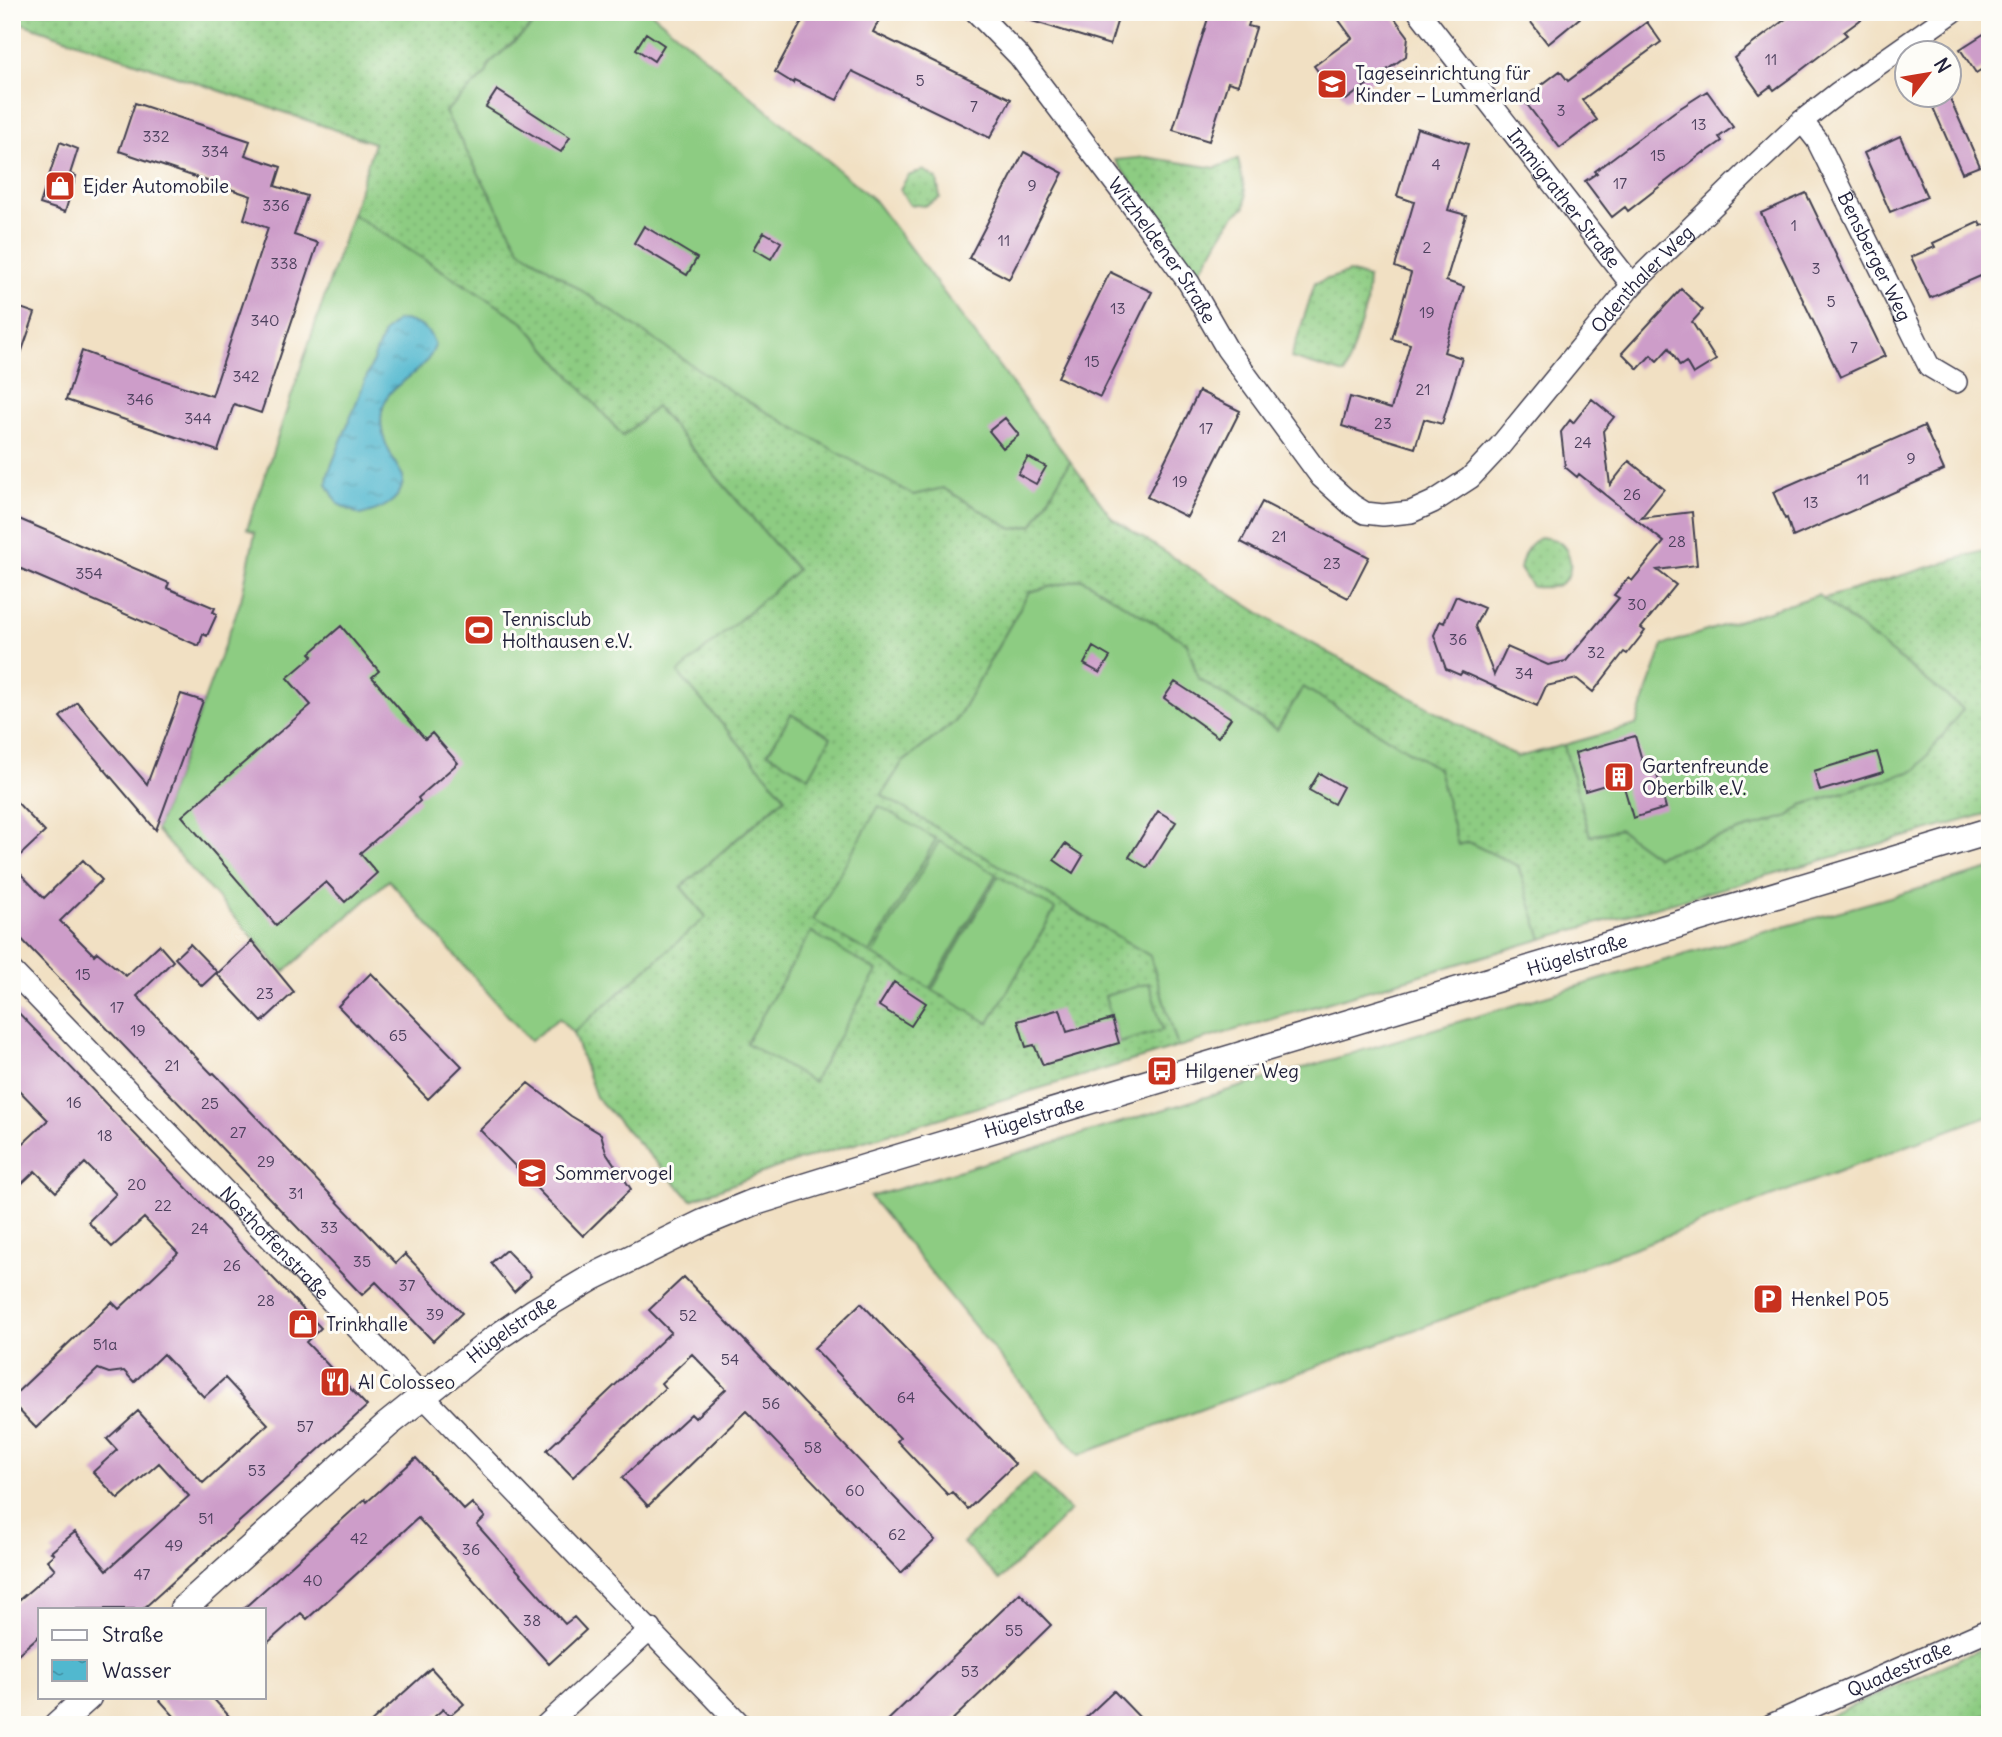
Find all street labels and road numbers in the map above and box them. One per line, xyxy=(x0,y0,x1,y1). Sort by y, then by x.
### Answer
street label: Immigrather Straße xyxy=(1502,124,1626,273)
street label: Witzheldener Straße xyxy=(1103,172,1222,327)
street label: Bensberger Weg xyxy=(1833,188,1917,325)
street label: Odenthaler Weg xyxy=(1586,220,1698,338)
street label: Hügelstraße xyxy=(1524,928,1630,981)
street label: Hügelstraße xyxy=(981,1091,1087,1144)
street label: Nosthoffenstraße xyxy=(215,1181,335,1304)
street label: Hügelstraße xyxy=(462,1290,561,1368)
street label: Quadestraße xyxy=(1843,1635,1955,1702)

